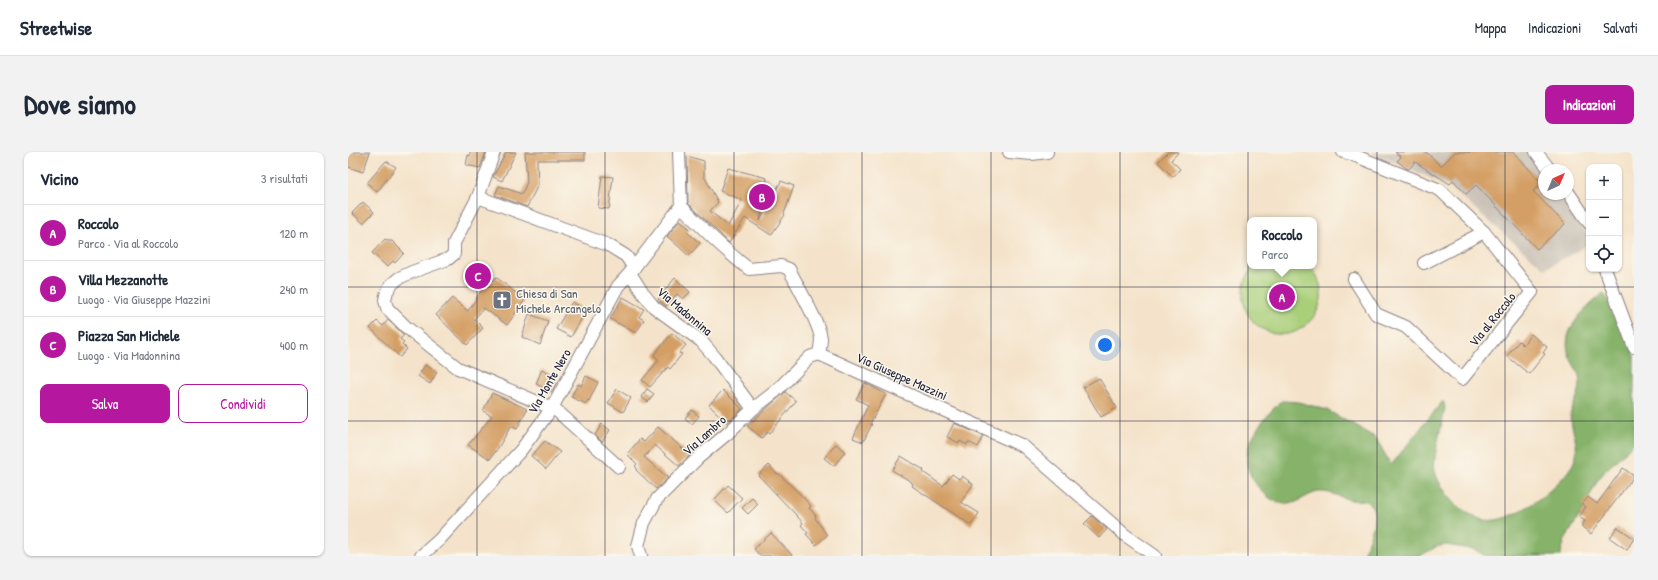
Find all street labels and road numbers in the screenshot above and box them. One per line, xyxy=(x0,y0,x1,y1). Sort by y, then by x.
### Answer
street label: Via Madonnina xyxy=(654,283,716,339)
street label: Via al Roccolo xyxy=(1465,288,1519,350)
street label: Via Monte Nero xyxy=(523,345,575,417)
street label: Via Giuseppe Mazzini xyxy=(854,348,950,404)
street label: Via Lambro xyxy=(678,411,730,459)

